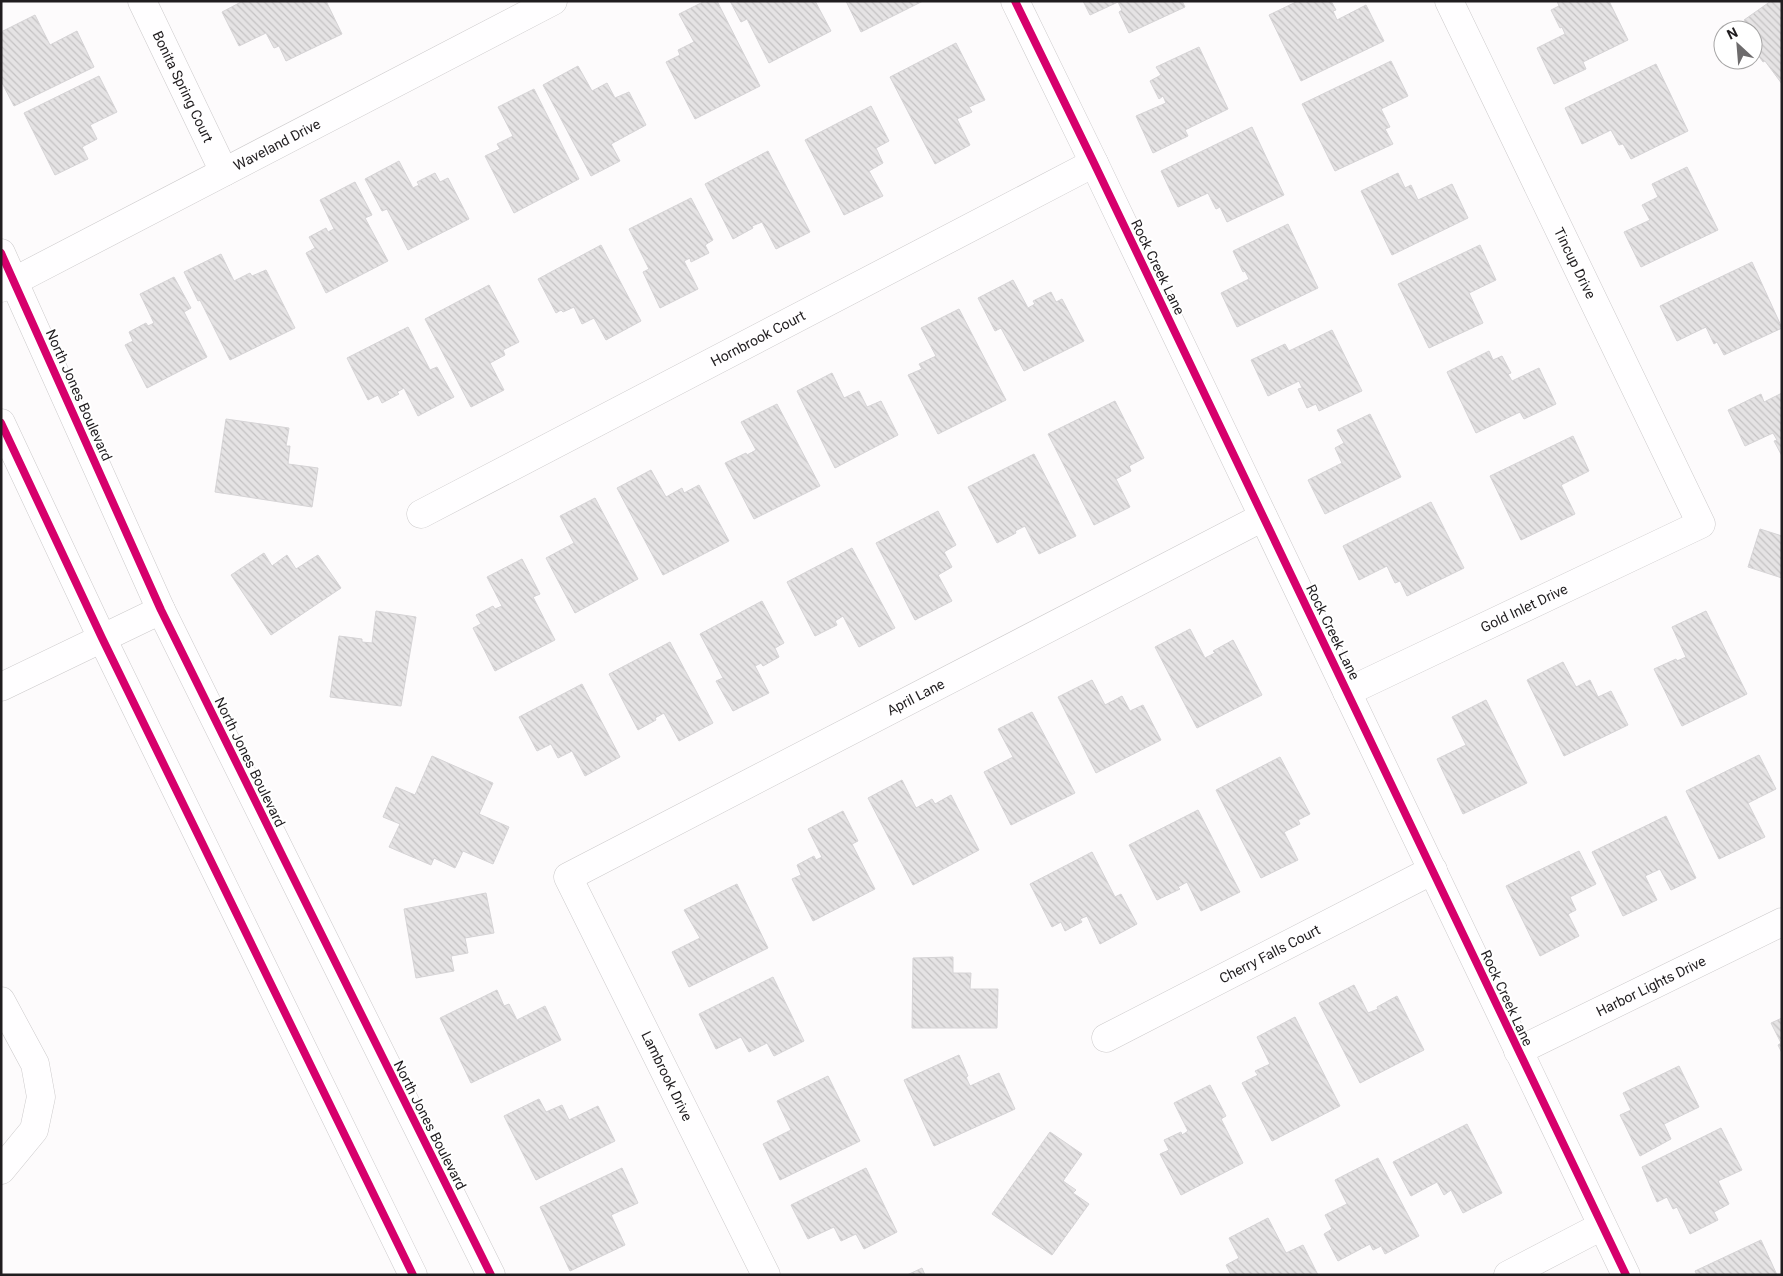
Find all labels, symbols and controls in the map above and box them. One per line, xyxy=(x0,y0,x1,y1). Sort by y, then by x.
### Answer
north arrow xyxy=(1713,20,1763,70)
text: N xyxy=(1724,24,1740,43)
street label: Bonita Spring Court xyxy=(150,28,217,145)
street label: Waveland Drive xyxy=(231,115,323,174)
street label: Rock Creek Lane xyxy=(1128,217,1188,317)
street label: Tincup Drive xyxy=(1551,225,1599,301)
street label: Hornbrook Court xyxy=(708,307,808,369)
street label: North Jones Boulevard xyxy=(43,327,115,463)
street label: Gold Inlet Drive xyxy=(1478,581,1570,635)
street label: Rock Creek Lane xyxy=(1303,582,1363,682)
street label: April Lane xyxy=(884,675,947,718)
street label: North Jones Boulevard xyxy=(212,695,288,829)
street label: Cherry Falls Court xyxy=(1217,921,1323,986)
street label: Rock Creek Lane xyxy=(1478,948,1536,1048)
street label: Harbor Lights Drive xyxy=(1594,953,1708,1020)
street label: Lambrook Drive xyxy=(638,1029,696,1123)
street label: North Jones Boulevard xyxy=(391,1058,469,1192)

